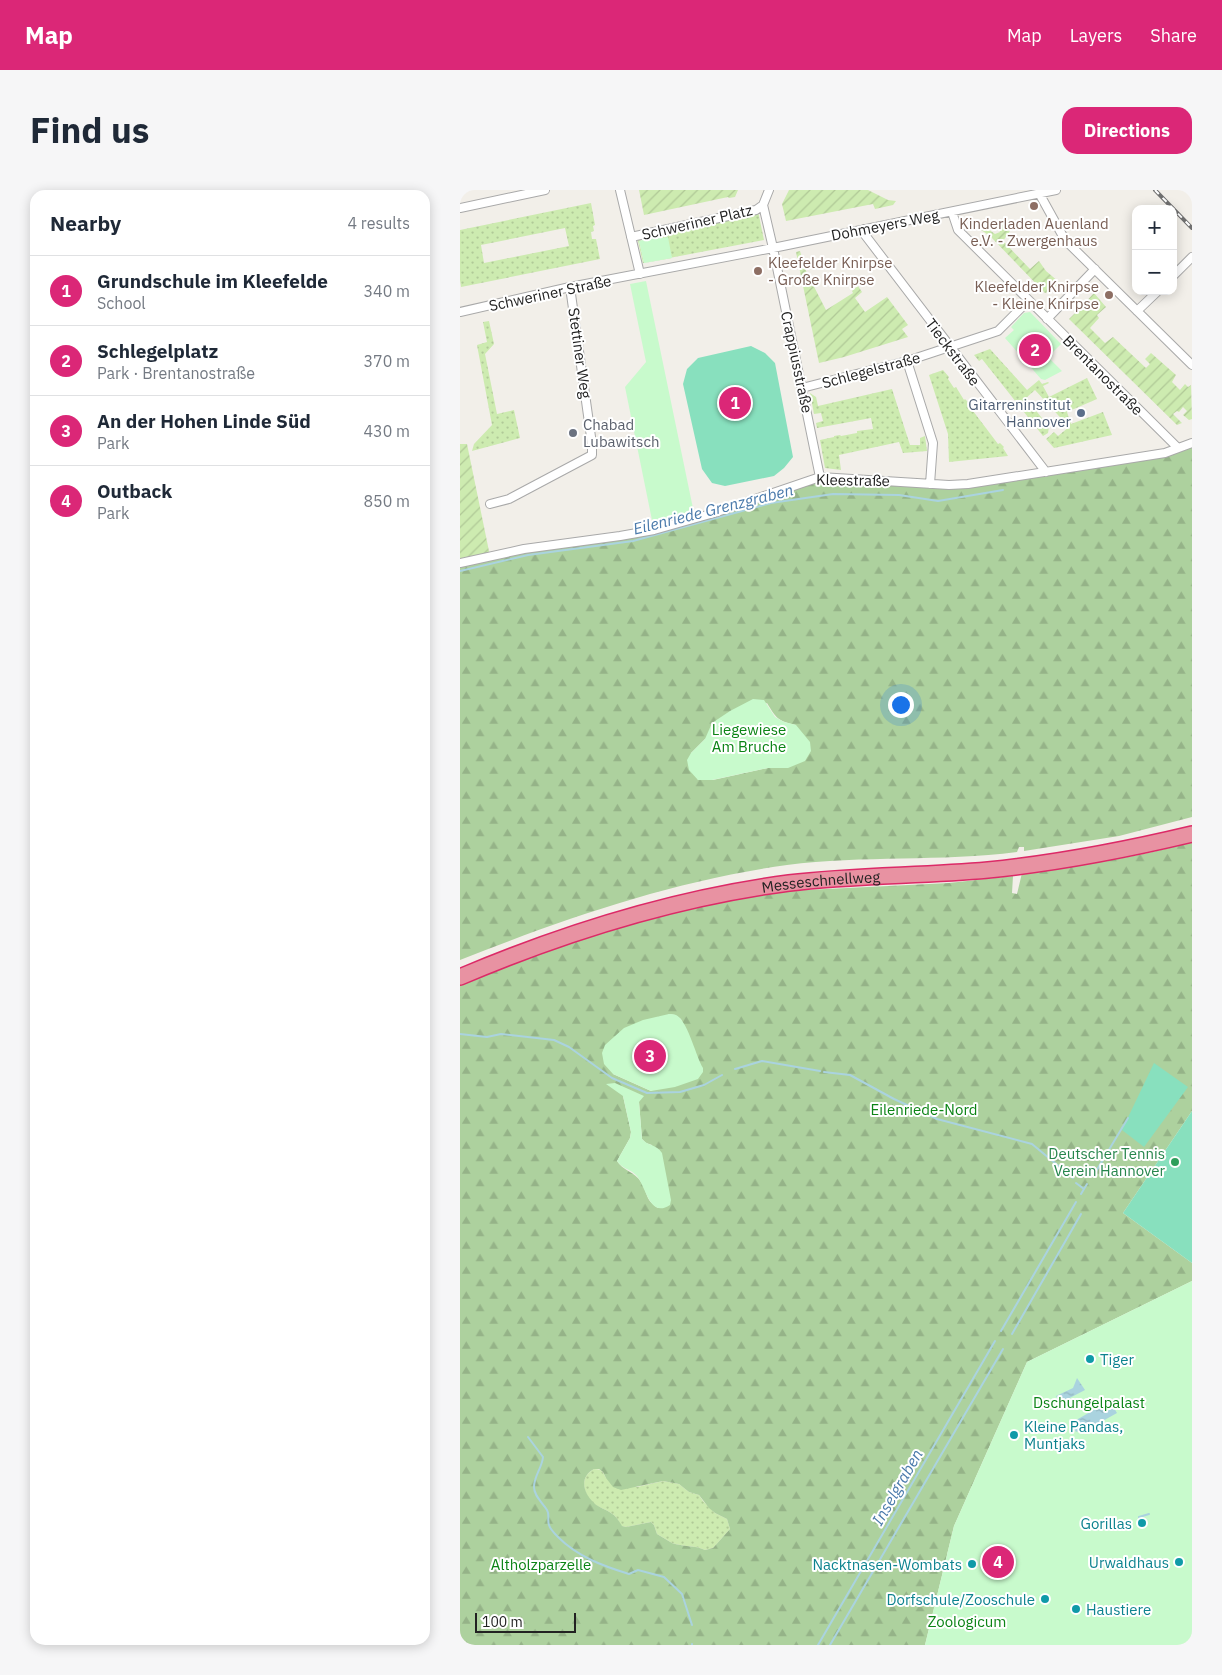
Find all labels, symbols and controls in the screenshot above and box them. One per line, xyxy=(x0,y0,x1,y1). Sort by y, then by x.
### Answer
text: Map xyxy=(25,19,73,51)
text: Map xyxy=(1007,24,1042,47)
text: Layers xyxy=(1070,24,1122,47)
text: Share xyxy=(1150,24,1197,47)
text: Find us xyxy=(30,107,149,153)
button: Directions xyxy=(1062,107,1192,154)
street label: Schweriner Platz xyxy=(640,200,754,244)
marker: Kinderladen Auenland e.V. - Zwergenhaus xyxy=(1028,200,1040,212)
street label: Dohmeyers Weg xyxy=(829,205,941,245)
map controls xyxy=(1132,205,1177,295)
button: + xyxy=(1132,205,1177,250)
text: Nearby xyxy=(50,209,121,237)
text: 4 results xyxy=(347,213,410,233)
place label: Kinderladen Auenland e.V. - Zwergenhaus xyxy=(959,214,1109,250)
button: − xyxy=(1132,250,1177,295)
place label: Kleefelder Knirpse - Große Knirpse xyxy=(768,253,893,289)
marker: Kleefelder Knirpse - Große Knirpse xyxy=(752,265,764,277)
text: Grundschule im Kleefelde xyxy=(97,269,328,293)
street label: Schweriner Straße xyxy=(487,271,613,315)
place label: Kleefelder Knirpse - Kleine Knirpse xyxy=(974,277,1099,313)
text: 1 xyxy=(61,281,71,301)
text: 340 m xyxy=(363,281,410,301)
marker: Kleefelder Knirpse - Kleine Knirpse xyxy=(1103,289,1115,301)
text: School xyxy=(97,293,146,313)
street label: Stettiner Weg xyxy=(564,306,596,400)
street label: Crappiusstraße xyxy=(777,309,817,415)
street label: Tieckstraße xyxy=(921,314,985,390)
pin: 2 xyxy=(1019,331,1051,369)
street label: Brentanostraße xyxy=(1059,331,1147,419)
text: Schlegelplatz xyxy=(97,339,218,363)
street label: Schlegelstraße xyxy=(820,348,922,392)
text: 2 xyxy=(61,351,71,371)
text: 370 m xyxy=(363,351,410,371)
text: Park · Brentanostraße xyxy=(97,363,255,383)
pin: 1 xyxy=(719,384,751,422)
place label: Gitarreninstitut Hannover xyxy=(968,395,1071,431)
marker: Gitarreninstitut Hannover xyxy=(1075,407,1087,419)
text: An der Hohen Linde Süd xyxy=(97,409,311,433)
place label: Chabad Lubawitsch xyxy=(583,415,659,451)
text: 3 xyxy=(61,421,71,441)
text: 430 m xyxy=(363,421,410,441)
marker: Chabad Lubawitsch xyxy=(567,427,579,439)
text: Park xyxy=(97,433,129,453)
street label: Kleestraße xyxy=(816,470,890,490)
text: Outback xyxy=(97,479,172,503)
water label: Eilenriede Grenzgraben xyxy=(631,479,795,539)
text: 4 xyxy=(61,491,71,511)
text: 850 m xyxy=(363,491,410,511)
text: Park xyxy=(97,503,129,523)
your location xyxy=(888,692,914,718)
park label: Liegewiese Am Bruche xyxy=(712,720,786,756)
street label: Messeschnellweg xyxy=(760,867,881,896)
pin: 3 xyxy=(634,1037,666,1075)
park label: Eilenriede-Nord xyxy=(870,1100,978,1119)
place label: Deutscher Tennis Verein Hannover xyxy=(1048,1144,1165,1180)
marker: Deutscher Tennis Verein Hannover xyxy=(1169,1156,1181,1168)
place label: Tiger xyxy=(1100,1350,1134,1369)
marker: Tiger xyxy=(1084,1353,1096,1365)
park label: Dschungelpalast xyxy=(1033,1393,1145,1412)
place label: Kleine Pandas, Muntjaks xyxy=(1024,1417,1123,1453)
marker: Kleine Pandas, Muntjaks xyxy=(1008,1429,1020,1441)
water label: Inselgraben xyxy=(867,1445,927,1529)
place label: Gorillas xyxy=(1081,1514,1132,1533)
marker: Gorillas xyxy=(1136,1517,1148,1529)
pin: 4 xyxy=(982,1543,1014,1581)
place label: Urwaldhaus xyxy=(1089,1553,1169,1572)
park label: Altholzparzelle xyxy=(491,1555,591,1574)
place label: Nacktnasen-Wombats xyxy=(812,1555,962,1574)
marker: Urwaldhaus xyxy=(1173,1556,1185,1568)
marker: Nacktnasen-Wombats xyxy=(966,1558,978,1570)
place label: Dorfschule/Zooschule xyxy=(887,1590,1035,1609)
marker: Dorfschule/Zooschule xyxy=(1039,1593,1051,1605)
place label: Haustiere xyxy=(1086,1600,1151,1619)
marker: Haustiere xyxy=(1070,1603,1082,1615)
scale bar xyxy=(475,1610,576,1633)
park label: Zoologicum xyxy=(928,1612,1006,1631)
text: 100 m xyxy=(482,1613,523,1631)

